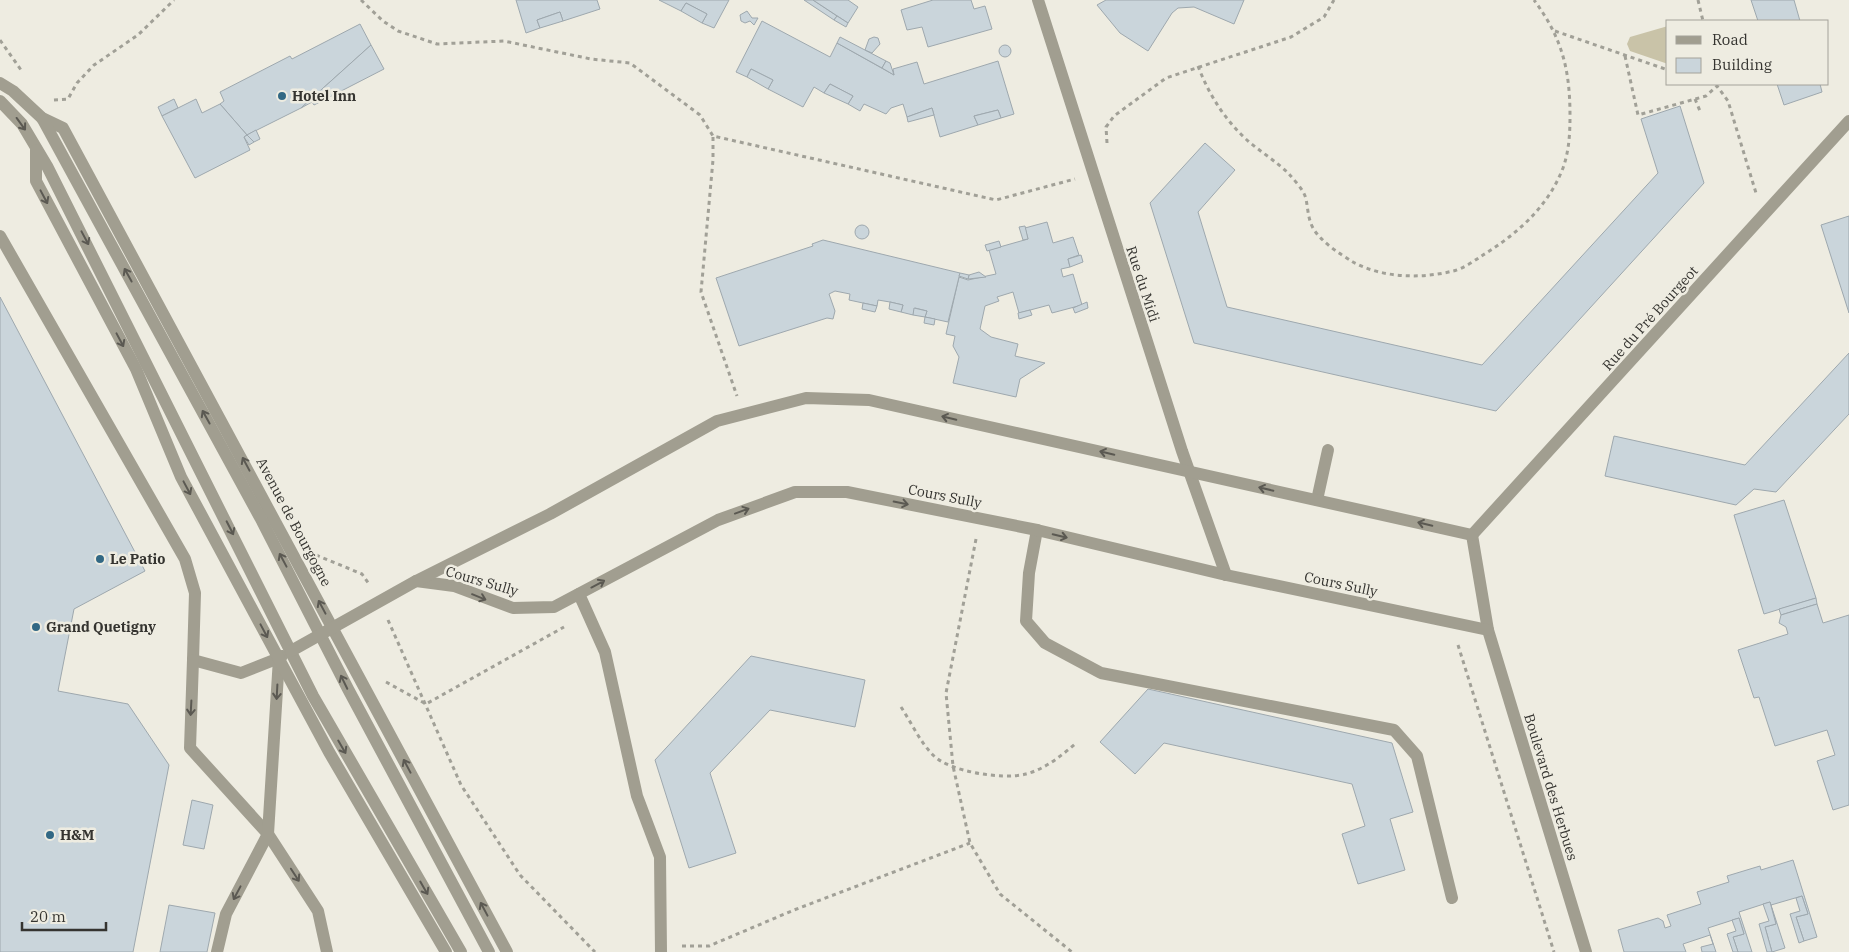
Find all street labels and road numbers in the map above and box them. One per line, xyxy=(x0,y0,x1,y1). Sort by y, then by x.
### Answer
street label: Rue du Midi xyxy=(1122,244,1164,324)
street label: Rue du Pré Bourgeot xyxy=(1598,262,1702,374)
street label: Avenue de Bourgogne xyxy=(252,454,336,590)
street label: Cours Sully xyxy=(907,480,984,512)
street label: Cours Sully xyxy=(444,562,521,600)
street label: Cours Sully xyxy=(1303,567,1380,601)
street label: Boulevard des Herbues xyxy=(1520,711,1582,863)

